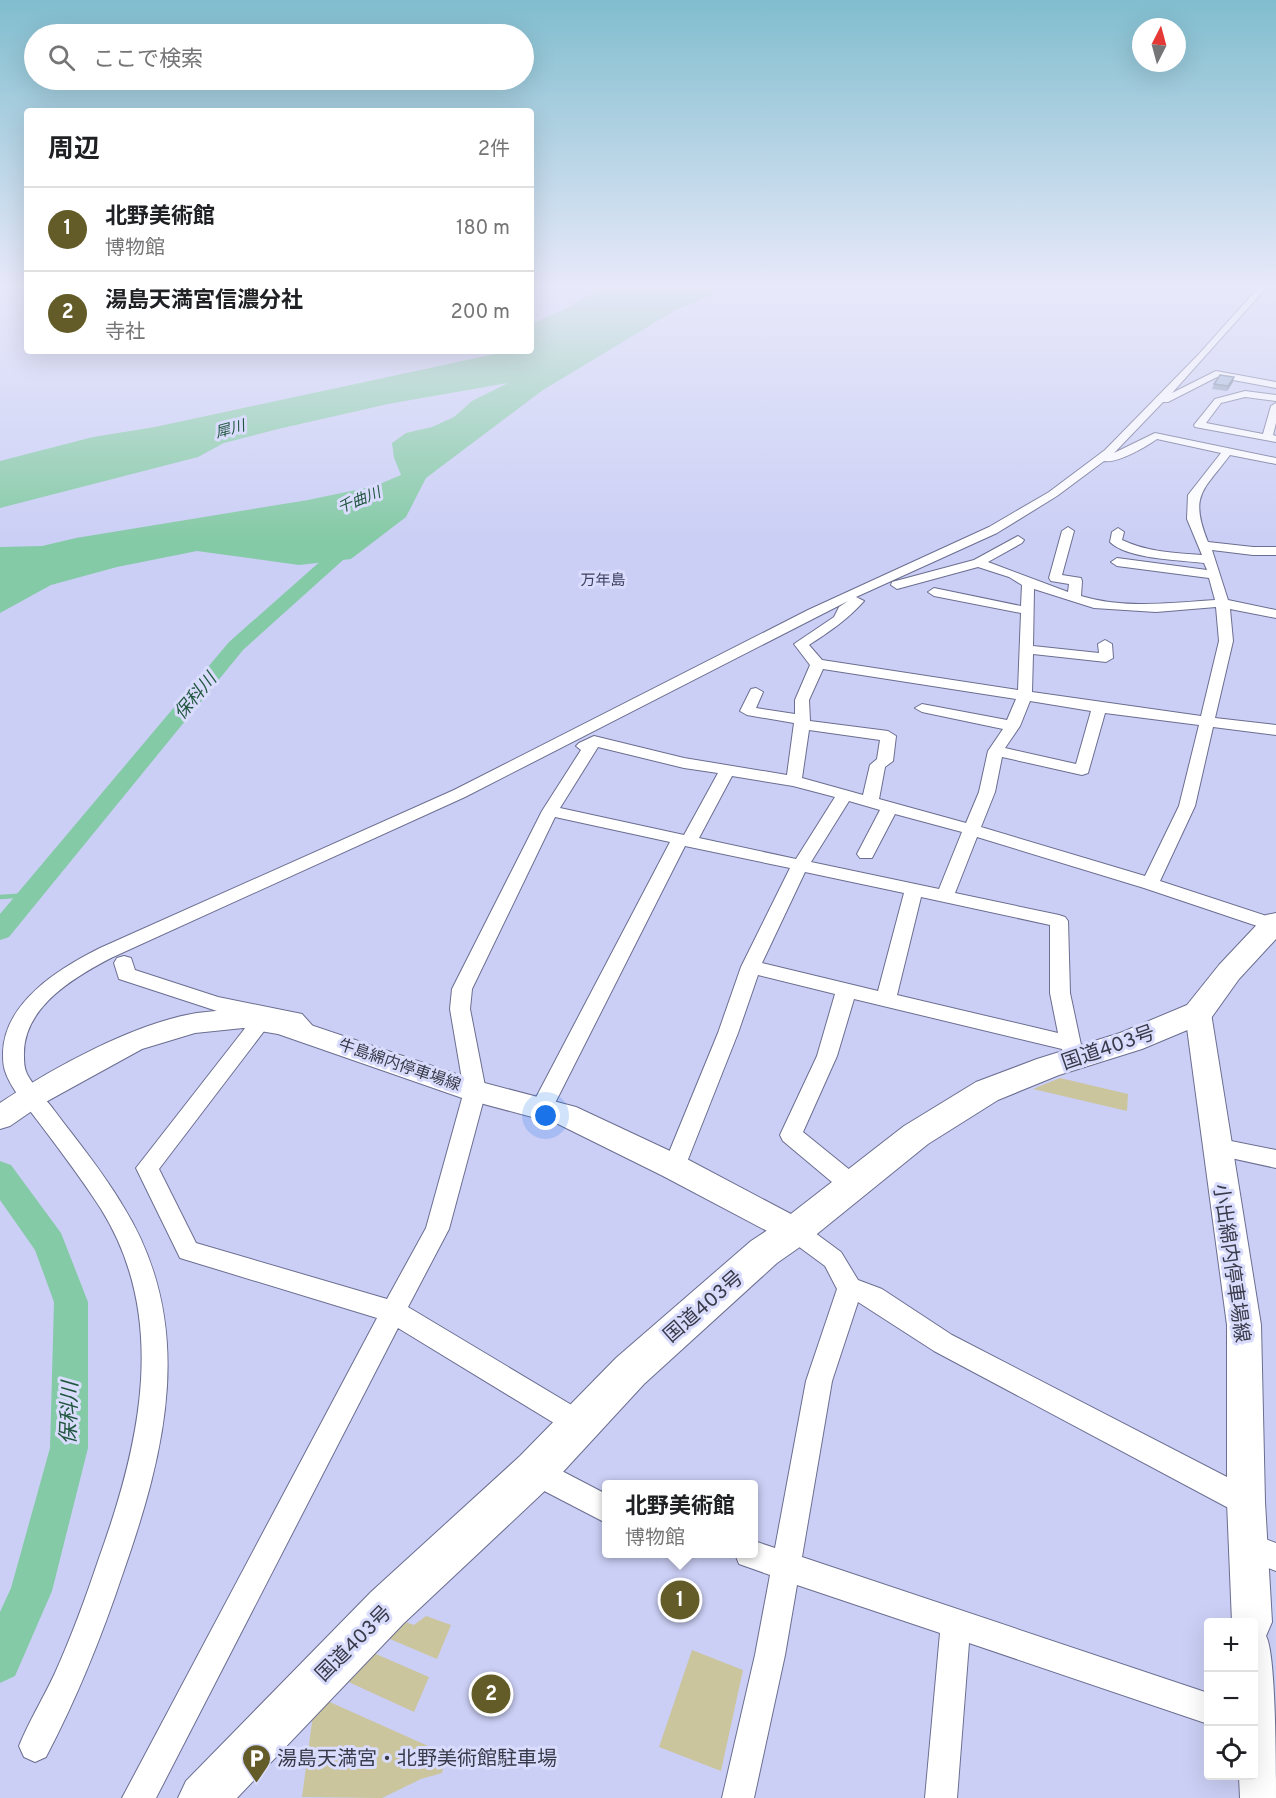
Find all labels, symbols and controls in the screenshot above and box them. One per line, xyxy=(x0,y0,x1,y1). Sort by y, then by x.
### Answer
north arrow xyxy=(1132,18,1186,72)
search box xyxy=(24,24,534,90)
icon: search xyxy=(45,41,78,74)
text: ここで検索 xyxy=(93,47,203,74)
text: 周辺 xyxy=(48,134,100,167)
text: 2件 xyxy=(478,137,510,163)
text: 北野美術館 xyxy=(105,204,215,231)
text: 1 xyxy=(64,216,72,242)
text: 180 m xyxy=(456,216,510,242)
text: 博物館 xyxy=(105,236,165,262)
text: 湯島天満宮信濃分社 xyxy=(105,288,303,315)
text: 2 xyxy=(61,300,74,326)
text: 200 m xyxy=(451,300,510,326)
text: 寺社 xyxy=(105,320,145,346)
water label: 犀川 xyxy=(213,417,249,444)
water label: 千曲川 xyxy=(335,483,386,519)
district label: 万年島 xyxy=(580,572,626,591)
water label: 保科川 xyxy=(170,667,224,725)
street label: 国道403号 xyxy=(1058,1021,1159,1077)
street label: 牛島綿内停車場線 xyxy=(336,1036,463,1096)
your location xyxy=(531,1101,560,1130)
street label: 小出綿内停車場線 xyxy=(1206,1182,1254,1344)
street label: 国道403号 xyxy=(659,1266,750,1349)
water label: 保科川 xyxy=(56,1379,85,1445)
popup xyxy=(602,1480,758,1558)
text: 北野美術館 xyxy=(625,1494,735,1521)
text: 博物館 xyxy=(625,1526,685,1552)
pin: 1 xyxy=(660,1578,700,1622)
street label: 国道403号 xyxy=(311,1601,398,1688)
map controls xyxy=(1204,1618,1258,1780)
button: + xyxy=(1204,1618,1258,1672)
pin: 2 xyxy=(472,1672,510,1716)
button: − xyxy=(1204,1672,1258,1726)
button: locate xyxy=(1204,1726,1258,1780)
parking icon: 湯島天満宮・北野美術館駐車場 xyxy=(240,1742,272,1784)
place label: 湯島天満宮・北野美術館駐車場 xyxy=(277,1747,557,1773)

